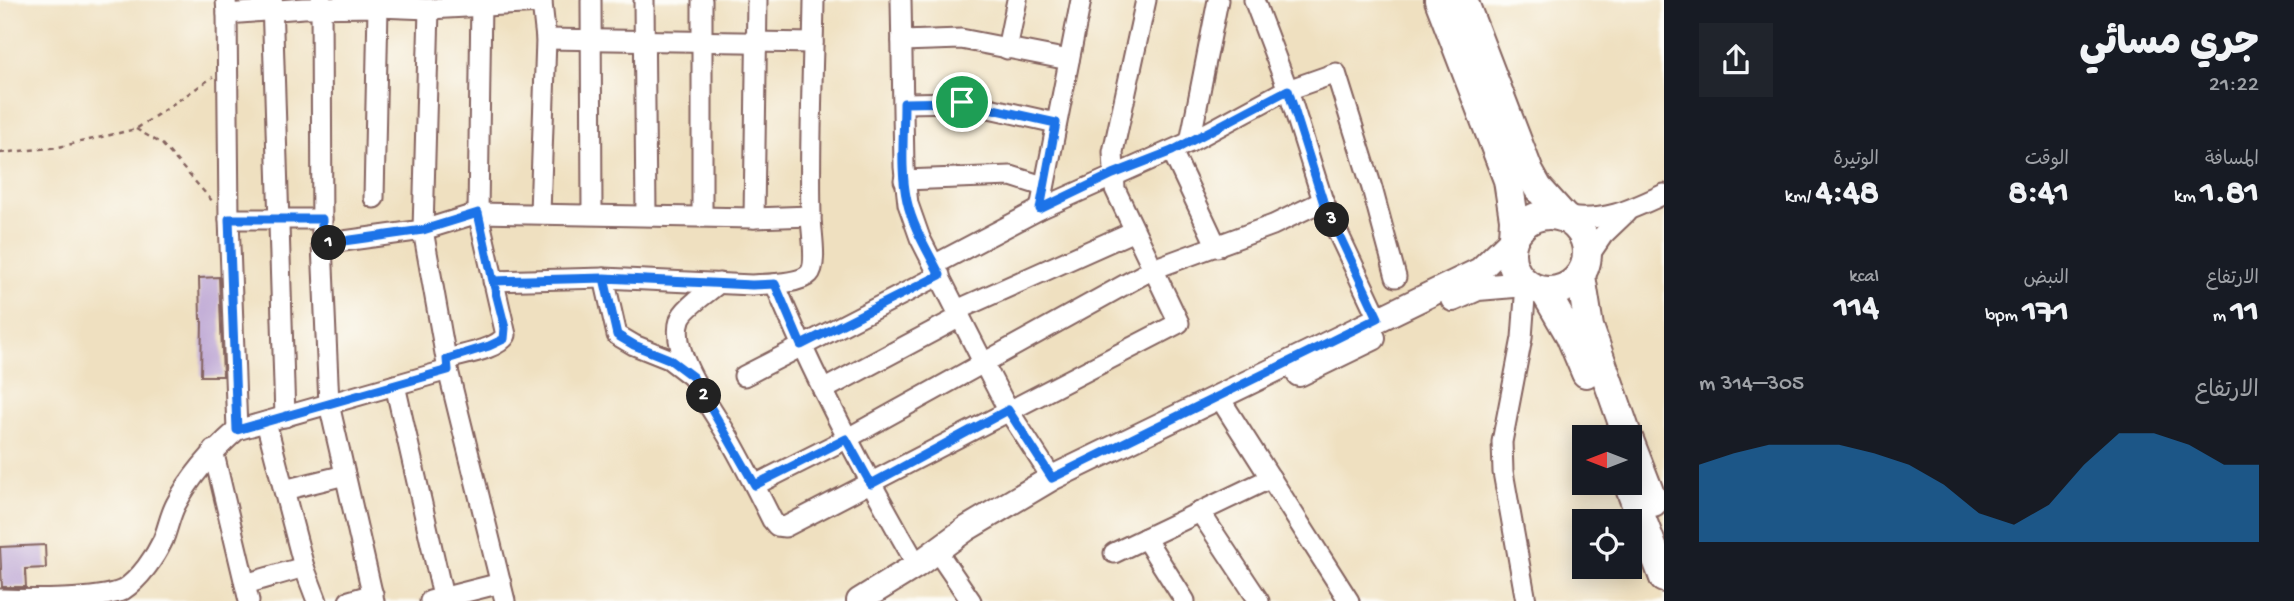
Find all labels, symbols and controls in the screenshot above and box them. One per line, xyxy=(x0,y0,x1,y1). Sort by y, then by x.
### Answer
button: share xyxy=(1699,23,1773,97)
text: جري مسائي xyxy=(2080,24,2259,68)
pin xyxy=(932,72,992,132)
text: 21:22 xyxy=(2209,72,2259,99)
icon: arrive xyxy=(943,83,981,121)
text: الوتيرة xyxy=(1833,149,1879,172)
text: الوقت xyxy=(2025,149,2069,172)
text: المسافة xyxy=(2205,149,2259,172)
text: 4:48 xyxy=(1816,174,1879,215)
text: 8:41 xyxy=(2008,174,2069,215)
text: 1.81 xyxy=(2201,174,2259,215)
text: /km xyxy=(1785,186,1816,209)
text: km xyxy=(2174,186,2201,209)
pin: 3 xyxy=(1314,202,1350,238)
text: 3 xyxy=(1327,208,1336,231)
pin: 1 xyxy=(312,226,346,260)
text: 1 xyxy=(325,231,332,254)
text: kcal xyxy=(1849,266,1879,289)
text: النبض xyxy=(2024,268,2069,291)
text: الارتفاع xyxy=(2206,268,2259,291)
text: 114 xyxy=(1834,289,1879,330)
text: 171 xyxy=(2023,293,2069,334)
text: 11 xyxy=(2231,293,2259,334)
text: bpm xyxy=(1985,305,2023,328)
text: m xyxy=(2213,305,2231,328)
text: 305–314 m xyxy=(1699,371,1804,398)
pin: 2 xyxy=(686,378,722,414)
text: الارتفاع xyxy=(2195,378,2259,405)
text: 2 xyxy=(699,384,708,407)
north arrow xyxy=(1572,425,1642,495)
map controls xyxy=(1572,425,1642,579)
button: locate xyxy=(1572,509,1642,579)

